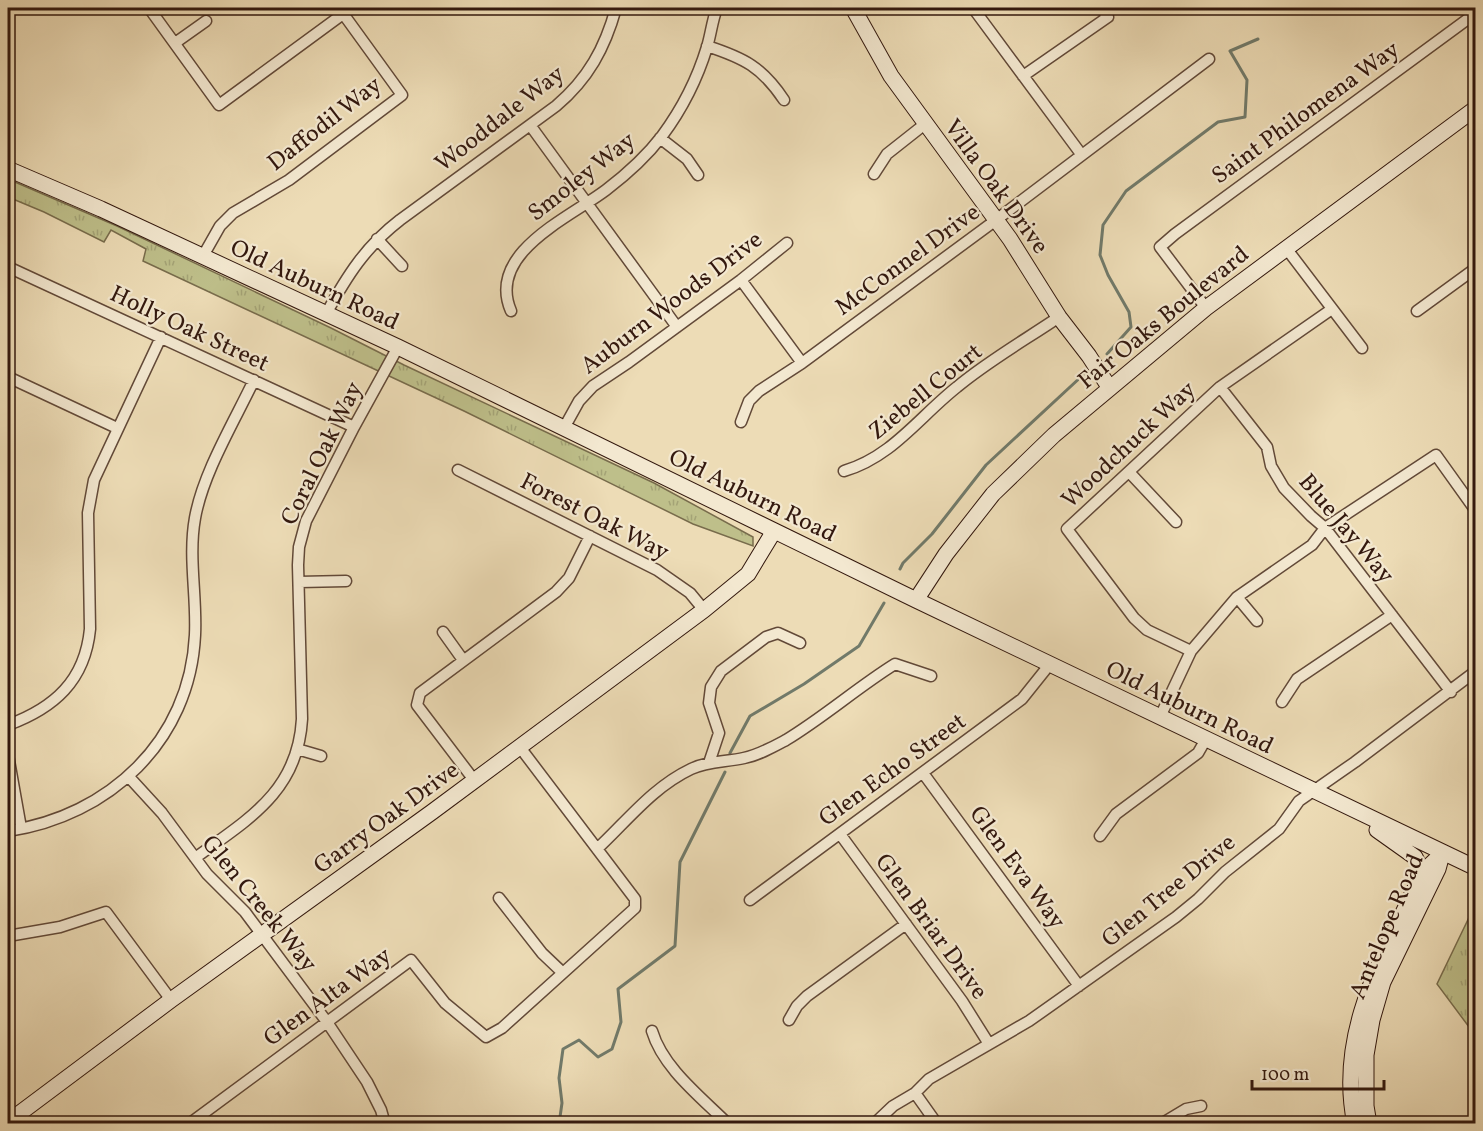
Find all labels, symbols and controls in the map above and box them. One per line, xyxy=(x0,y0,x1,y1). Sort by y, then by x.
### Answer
street label: Saint Philomena Way xyxy=(1205,34,1407,193)
street label: Wooddale Way xyxy=(428,58,572,181)
street label: Daffodil Way xyxy=(261,69,390,180)
street label: Villa Oak Drive xyxy=(935,113,1056,262)
street label: Smoley Way xyxy=(521,125,643,230)
street label: McConnel Drive xyxy=(829,196,988,325)
street label: Auburn Woods Drive xyxy=(574,224,770,383)
street label: Old Auburn Road xyxy=(224,232,404,340)
street label: Fair Oaks Boulevard xyxy=(1071,239,1257,398)
street label: Holly Oak Street xyxy=(104,278,274,382)
street label: Ziebell Court xyxy=(862,336,991,449)
street label: Woodchuck Way xyxy=(1054,374,1204,517)
street label: Coral Oak Way xyxy=(273,376,372,531)
street label: Old Auburn Road xyxy=(662,441,842,552)
street label: Forest Oak Way xyxy=(514,466,675,570)
street label: Blue Jay Way xyxy=(1289,467,1402,592)
street label: Old Auburn Road xyxy=(1099,653,1279,764)
street label: Glen Echo Street xyxy=(813,706,974,836)
street label: Garry Oak Drive xyxy=(307,754,467,883)
street label: Glen Eva Way xyxy=(960,800,1073,937)
street label: Glen Tree Drive xyxy=(1095,827,1244,956)
street label: Glen Creek Way xyxy=(193,828,324,980)
street label: Glen Briar Drive xyxy=(866,847,995,1007)
street label: Antelope Road xyxy=(1342,849,1434,1005)
street label: Glen Alta Way xyxy=(257,940,399,1056)
scale bar xyxy=(1252,1053,1384,1091)
text: 100 m xyxy=(1261,1063,1310,1088)

